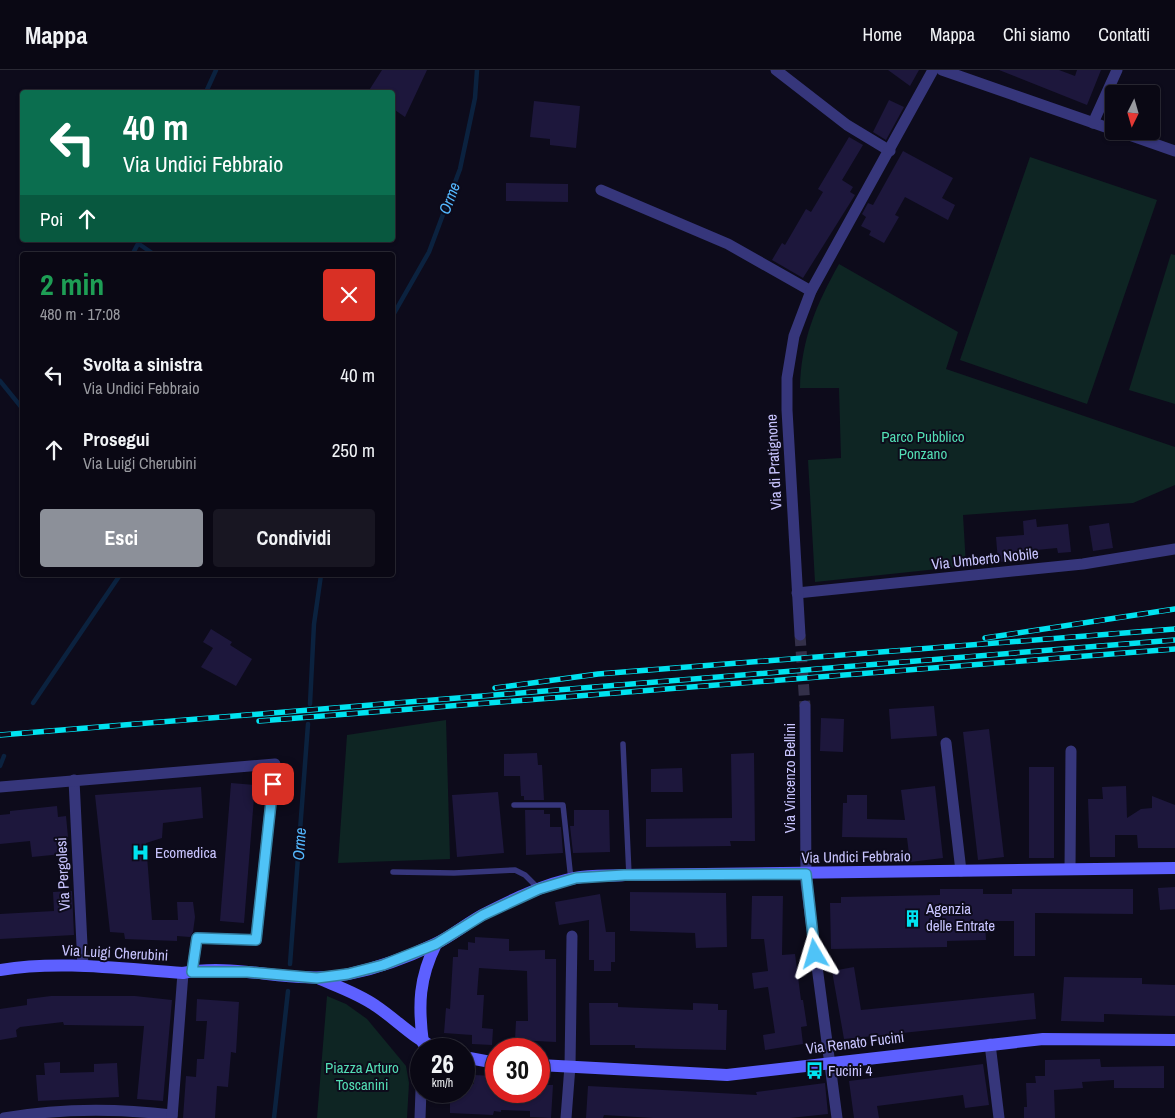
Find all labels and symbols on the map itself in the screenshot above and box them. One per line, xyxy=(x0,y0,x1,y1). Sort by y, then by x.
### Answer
north arrow xyxy=(1105,85,1160,140)
water label: Orme xyxy=(433,179,465,217)
street label: Via di Pratignone xyxy=(761,414,786,510)
park label: Parco Pubblico Ponzano xyxy=(881,426,965,464)
street label: Via Umberto Nobile xyxy=(930,542,1040,575)
street label: Via Vincenzo Bellini xyxy=(779,723,800,833)
pin xyxy=(252,763,294,805)
water label: Orme xyxy=(287,827,311,861)
street label: Via Pergolesi xyxy=(50,837,75,911)
place label: Ecomedica xyxy=(155,842,217,863)
hospital icon: Ecomedica xyxy=(131,843,151,863)
street label: Via Undici Febbraio xyxy=(801,845,911,868)
place label: Agenzia delle Entrate xyxy=(925,898,995,936)
building icon: Agenzia delle Entrate xyxy=(902,908,922,928)
position arrow xyxy=(788,927,840,979)
street label: Via Luigi Cherubini xyxy=(61,939,169,966)
street label: Via Renato Fucini xyxy=(805,1026,905,1059)
speed limit sign: 30 xyxy=(485,1038,550,1103)
park label: Piazza Arturo Toscanini xyxy=(325,1057,399,1095)
place label: Fucini 4 xyxy=(828,1060,873,1081)
bus stop icon: Fucini 4 xyxy=(804,1061,824,1081)

